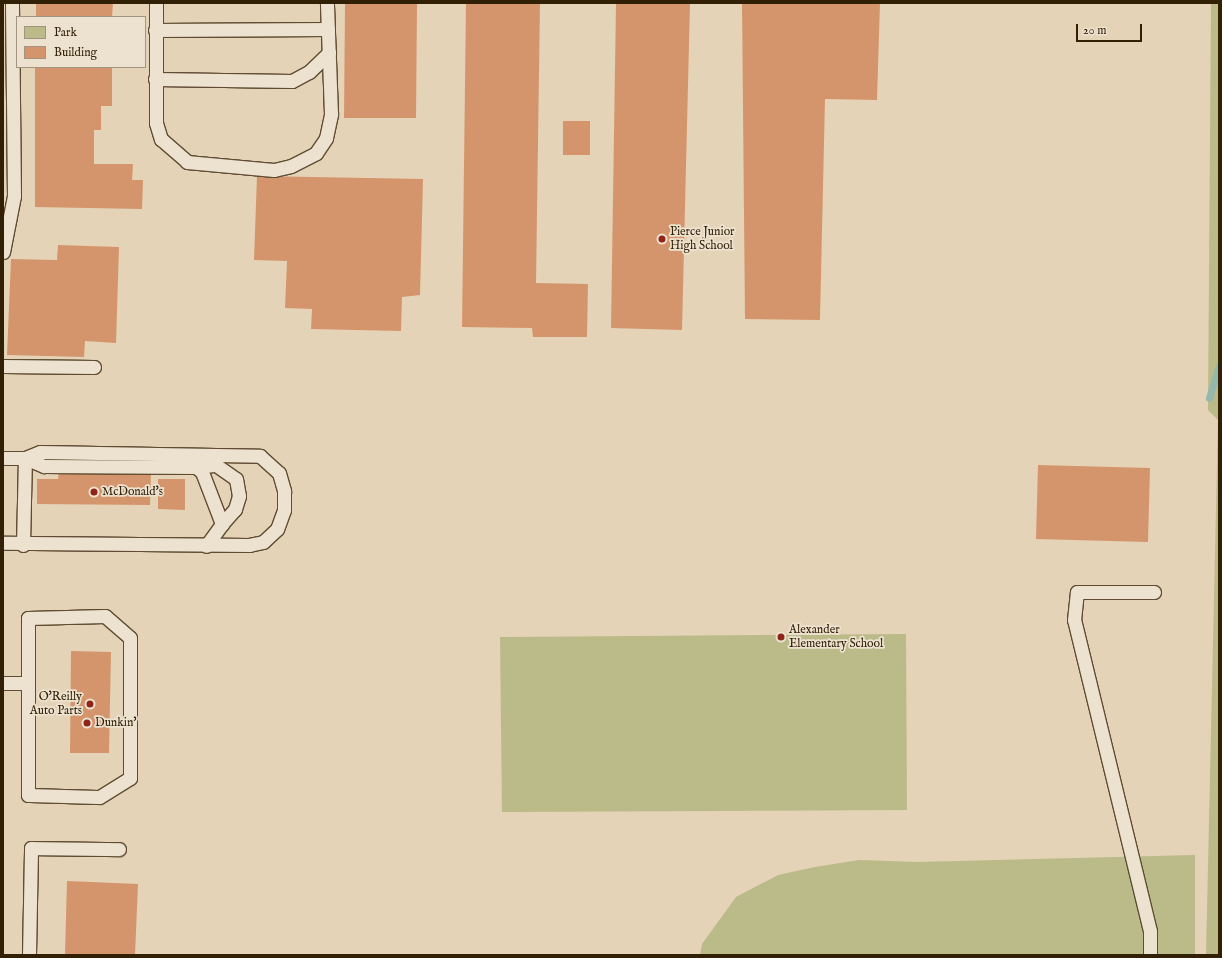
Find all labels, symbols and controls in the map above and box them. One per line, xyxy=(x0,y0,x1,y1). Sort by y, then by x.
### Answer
legend xyxy=(16,16,146,68)
scale bar xyxy=(1078,16,1144,42)
text: 20 m xyxy=(1083,23,1106,38)
text: Park xyxy=(54,25,77,40)
text: Building xyxy=(54,45,97,60)
place label: Pierce Junior High School xyxy=(670,225,734,253)
marker: Pierce Junior High School xyxy=(657,234,667,244)
place label: McDonald's xyxy=(102,485,163,499)
marker: McDonald's xyxy=(89,487,99,497)
place label: Alexander Elementary School xyxy=(789,623,883,651)
marker: Alexander Elementary School xyxy=(776,632,786,642)
place label: O'Reilly Auto Parts xyxy=(30,690,82,718)
marker: O'Reilly Auto Parts xyxy=(85,699,95,709)
place label: Dunkin' xyxy=(95,716,137,730)
marker: Dunkin' xyxy=(82,718,92,728)

